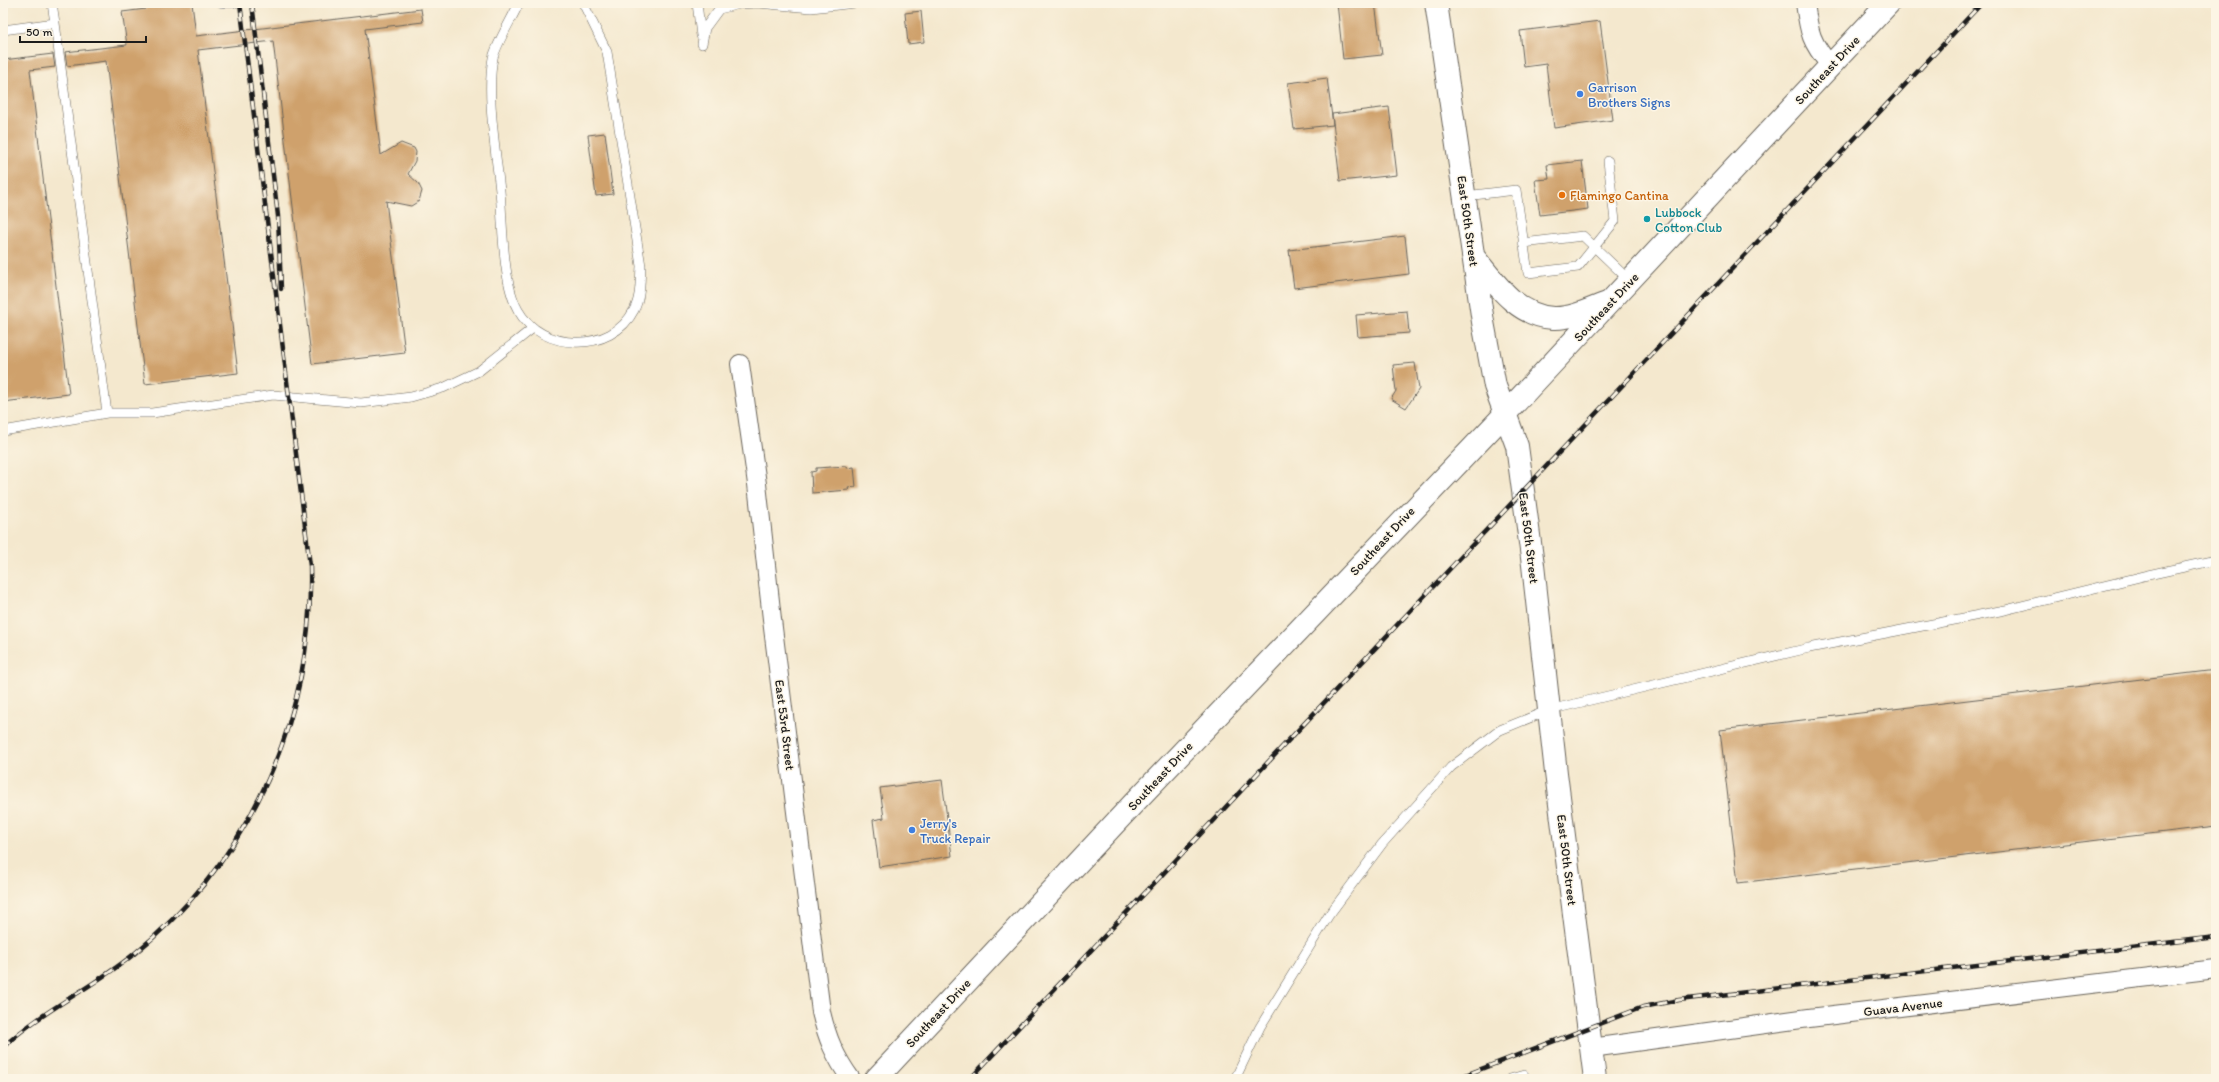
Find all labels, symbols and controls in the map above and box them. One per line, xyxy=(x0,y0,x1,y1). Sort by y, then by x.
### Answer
scale bar xyxy=(20,18,146,44)
text: 50 m xyxy=(26,25,52,39)
street label: Southeast Drive xyxy=(1791,33,1863,107)
place label: Garrison Brothers Signs xyxy=(1588,80,1671,110)
marker: Garrison Brothers Signs xyxy=(1575,89,1585,99)
street label: East 50th Street xyxy=(1454,175,1482,268)
place label: Flamingo Cantina xyxy=(1570,188,1669,203)
marker: Flamingo Cantina xyxy=(1557,190,1567,200)
place label: Lubbock Cotton Club xyxy=(1655,205,1722,235)
marker: Lubbock Cotton Club xyxy=(1642,214,1652,224)
street label: Southeast Drive xyxy=(1570,270,1642,344)
street label: East 50th Street xyxy=(1516,492,1542,585)
street label: Southeast Drive xyxy=(1346,504,1418,578)
street label: East 53rd Street xyxy=(772,679,798,771)
street label: Southeast Drive xyxy=(1124,739,1196,813)
street label: East 50th Street xyxy=(1554,814,1580,907)
place label: Jerry's Truck Repair xyxy=(920,816,990,846)
marker: Jerry's Truck Repair xyxy=(907,825,917,835)
street label: Southeast Drive xyxy=(902,976,974,1050)
street label: Guava Avenue xyxy=(1863,995,1943,1019)

